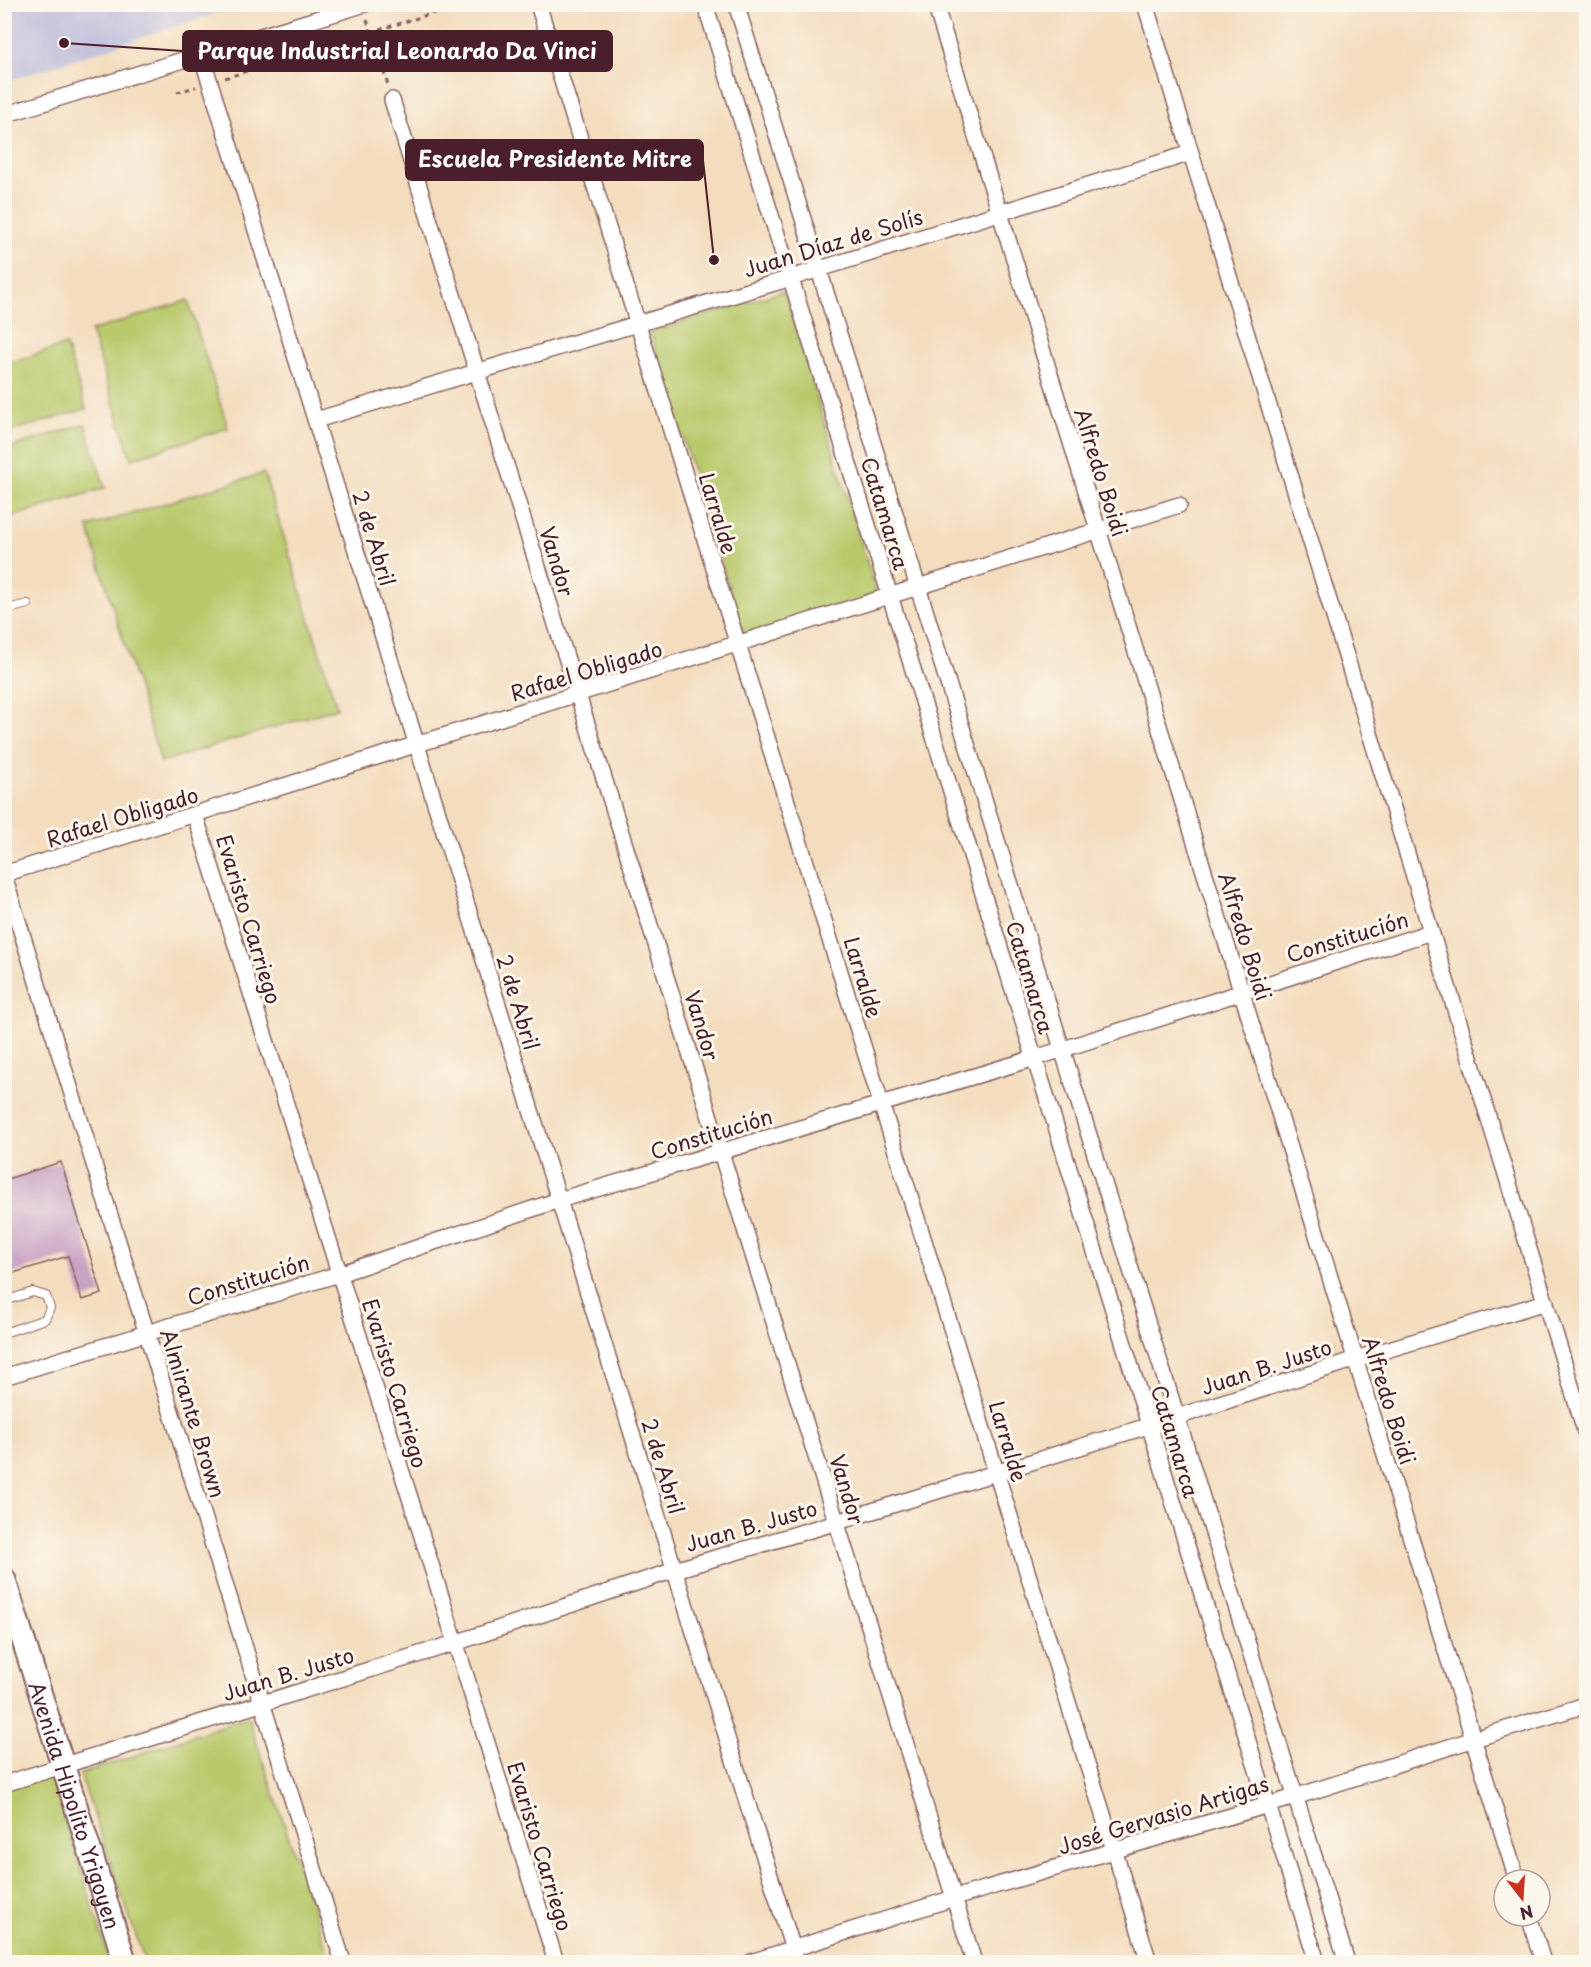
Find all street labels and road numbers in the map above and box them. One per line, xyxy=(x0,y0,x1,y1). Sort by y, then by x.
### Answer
street label: Juan Díaz de Solís xyxy=(740,200,926,284)
street label: Alfredo Boidi xyxy=(1067,404,1137,540)
street label: Catamarca xyxy=(854,453,918,574)
street label: Larralde xyxy=(692,469,746,557)
street label: 2 de Abril xyxy=(345,486,405,590)
street label: Vandor xyxy=(532,522,584,600)
street label: Rafael Obligado xyxy=(506,632,666,708)
street label: Rafael Obligado xyxy=(42,778,202,854)
street label: Evaristo Carriego xyxy=(209,830,291,1008)
street label: Alfredo Boidi xyxy=(1211,868,1281,1004)
street label: Constitución xyxy=(1282,902,1412,970)
street label: Catamarca xyxy=(999,917,1063,1038)
street label: Larralde xyxy=(837,933,891,1021)
street label: 2 de Abril xyxy=(489,950,549,1054)
street label: Vandor xyxy=(677,986,729,1064)
street label: Constitución xyxy=(646,1099,776,1167)
street label: Constitución xyxy=(183,1245,313,1313)
street label: Evaristo Carriego xyxy=(355,1294,437,1472)
street label: Almirante Brown xyxy=(153,1325,235,1501)
street label: Juan B. Justo xyxy=(1197,1330,1335,1402)
street label: Alfredo Boidi xyxy=(1355,1332,1425,1468)
street label: Catamarca xyxy=(1144,1381,1208,1502)
street label: Larralde xyxy=(982,1397,1036,1485)
street label: 2 de Abril xyxy=(634,1414,694,1518)
street label: Vandor xyxy=(822,1450,874,1528)
street label: Juan B. Justo xyxy=(681,1491,821,1559)
street label: Juan B. Justo xyxy=(218,1638,358,1708)
street label: Avenida Hipolito Yrigoyen xyxy=(21,1677,130,1933)
street label: Evaristo Carriego xyxy=(500,1757,582,1935)
street label: José Gervasio Artigas xyxy=(1054,1767,1272,1861)

